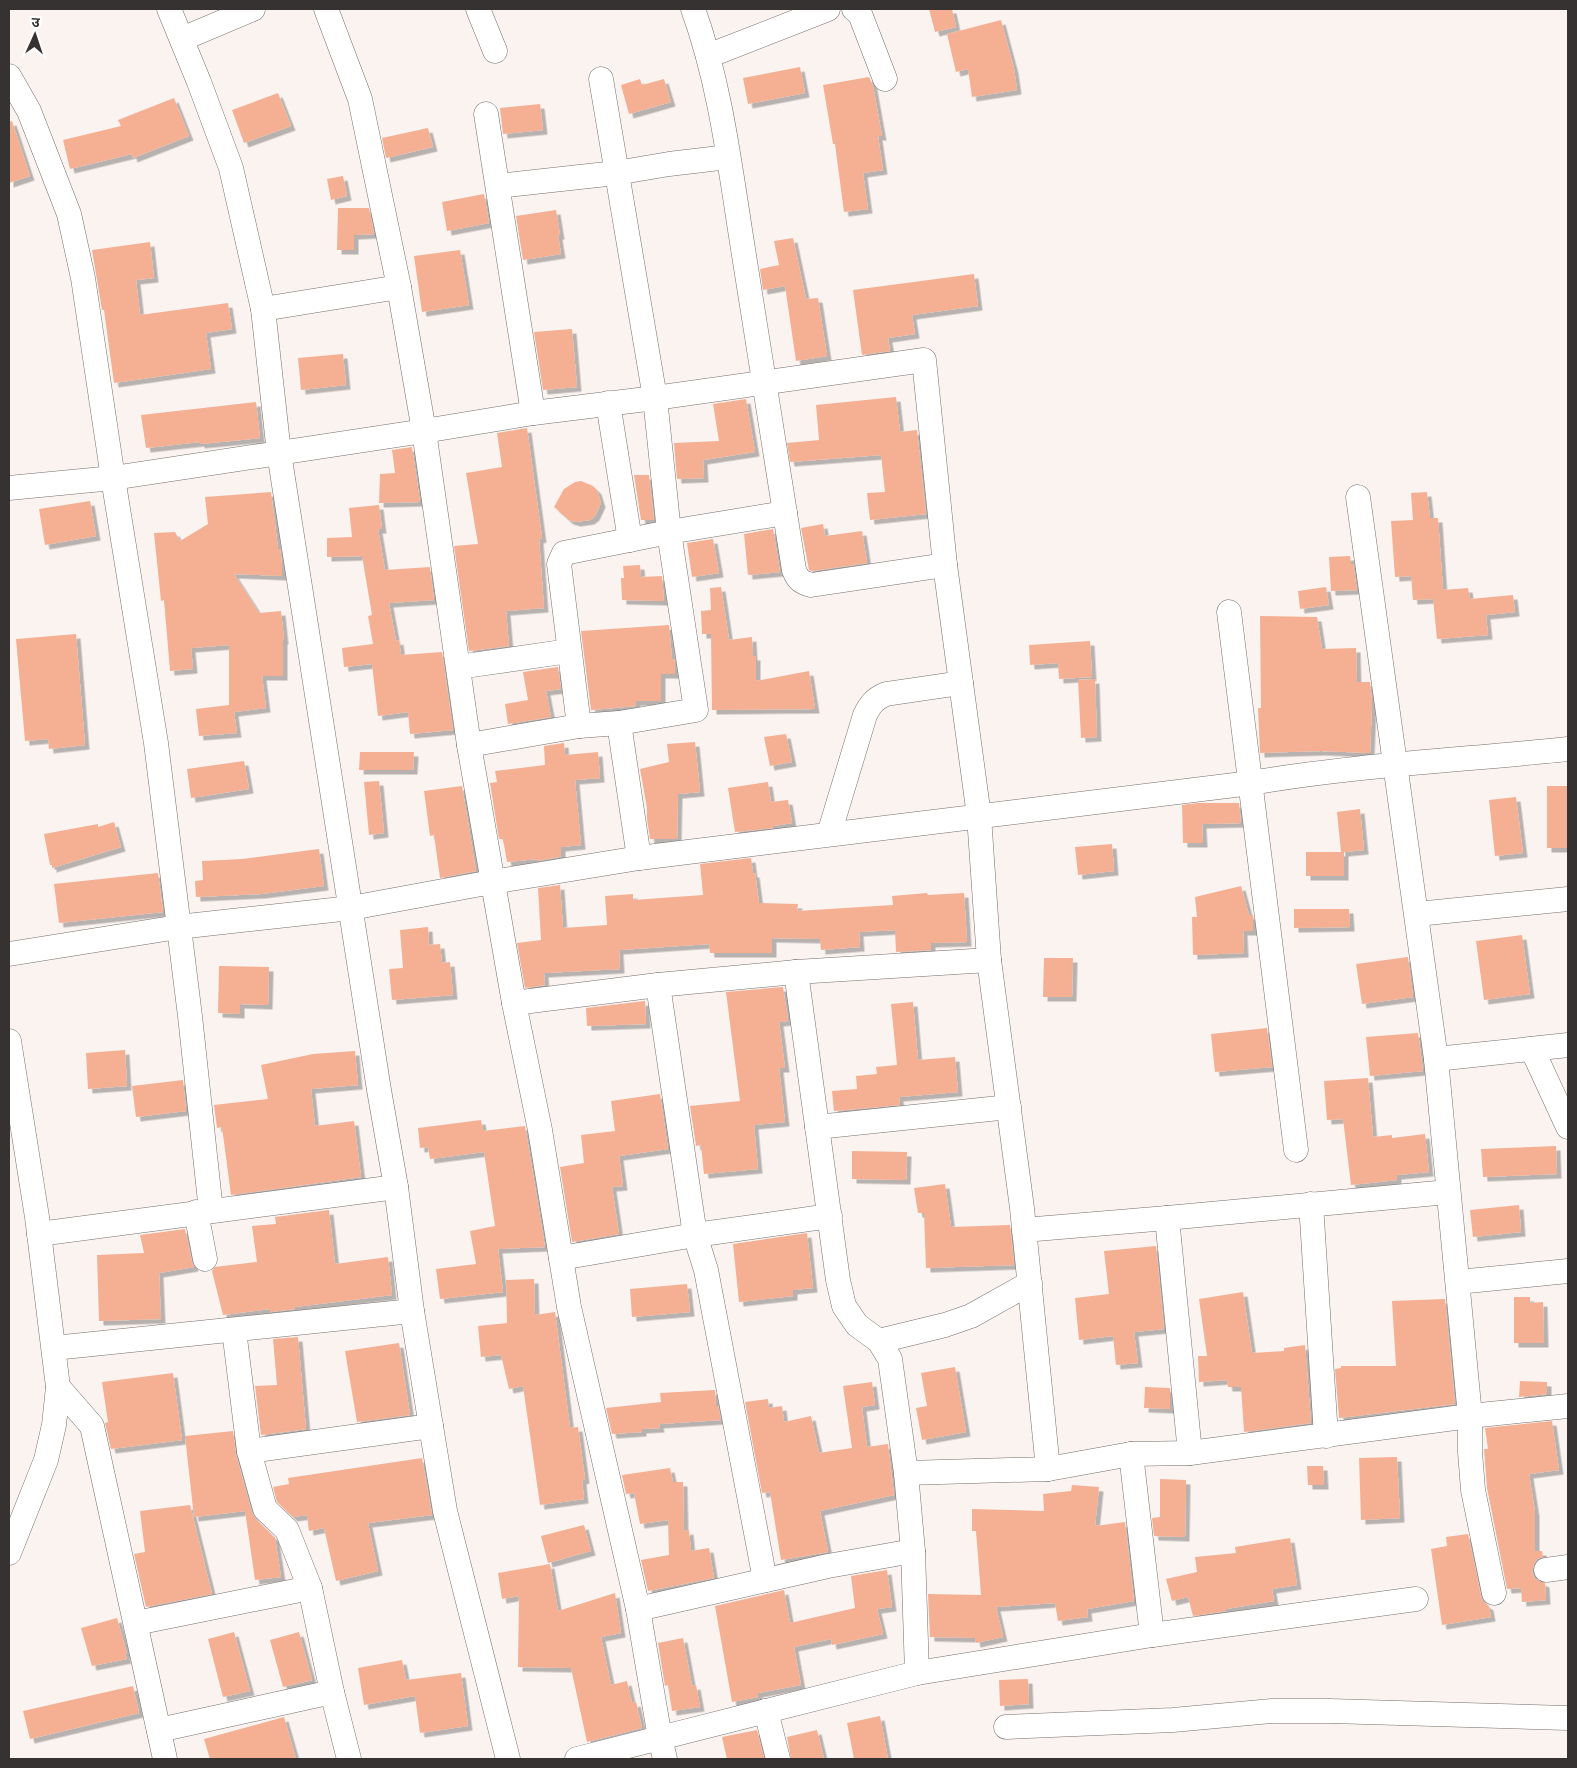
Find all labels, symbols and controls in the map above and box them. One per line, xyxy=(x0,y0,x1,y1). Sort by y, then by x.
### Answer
north arrow xyxy=(10,10,60,60)
text: उ xyxy=(31,13,41,33)

